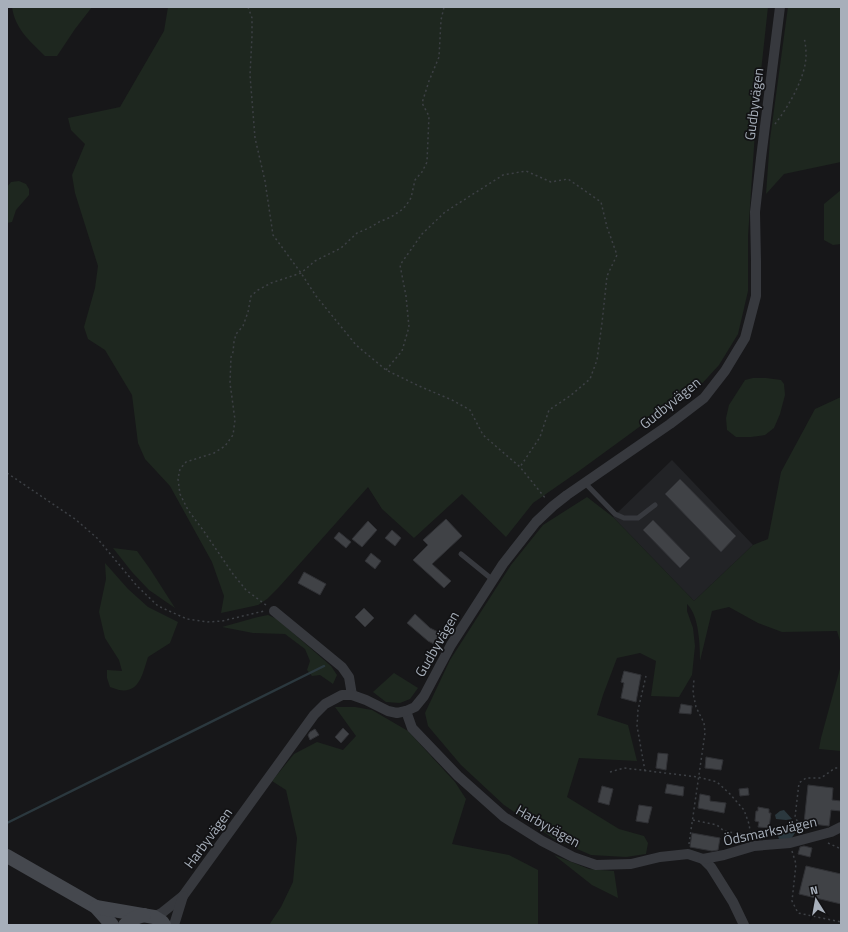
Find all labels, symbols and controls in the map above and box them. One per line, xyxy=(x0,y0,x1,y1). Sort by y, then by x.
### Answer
street label: Gudbyvägen xyxy=(739,66,768,141)
street label: Gudbyvägen xyxy=(635,372,705,434)
street label: Gudbyvägen xyxy=(409,607,464,681)
street label: Harbyvägen xyxy=(512,799,584,852)
street label: Harbyvägen xyxy=(178,803,237,872)
street label: Ödsmarksvägen xyxy=(721,810,819,851)
north arrow xyxy=(796,880,836,920)
text: N xyxy=(809,882,819,899)

